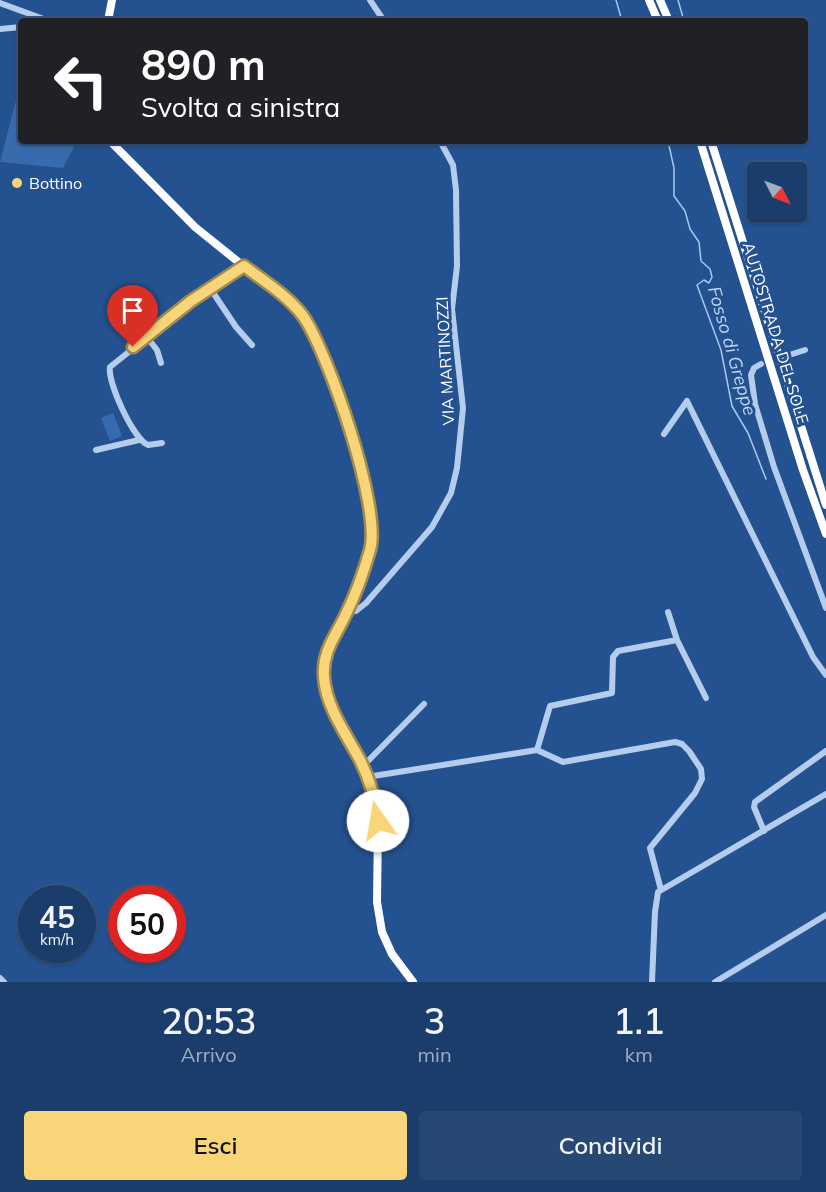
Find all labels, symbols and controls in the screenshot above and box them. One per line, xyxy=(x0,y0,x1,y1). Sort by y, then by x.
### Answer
text: 890 m xyxy=(141,38,266,91)
icon: left xyxy=(42,42,120,120)
text: Svolta a sinistra xyxy=(141,90,340,124)
north arrow xyxy=(747,162,807,222)
map controls xyxy=(747,162,807,222)
place label: Bottino xyxy=(29,173,82,193)
marker: Bottino xyxy=(10,176,24,190)
street label: AUTOSTRADA DEL SOLE xyxy=(739,240,813,426)
water label: Fosso di Greppe xyxy=(703,284,762,418)
pin xyxy=(107,285,158,347)
icon: arrive xyxy=(116,294,149,327)
street label: VIA MARTINOZZI xyxy=(432,296,458,426)
position arrow xyxy=(346,789,410,853)
speed limit sign: 50 xyxy=(108,885,186,963)
text: 45 xyxy=(39,898,75,936)
text: km/h xyxy=(40,930,74,949)
text: 20:53 xyxy=(161,998,256,1043)
text: 3 xyxy=(424,998,445,1043)
text: 1.1 xyxy=(613,998,665,1043)
text: Arrivo xyxy=(181,1042,237,1067)
text: min xyxy=(418,1042,452,1067)
text: km xyxy=(625,1042,653,1067)
button: Esci xyxy=(24,1111,407,1180)
button: Condividi xyxy=(419,1111,802,1180)

